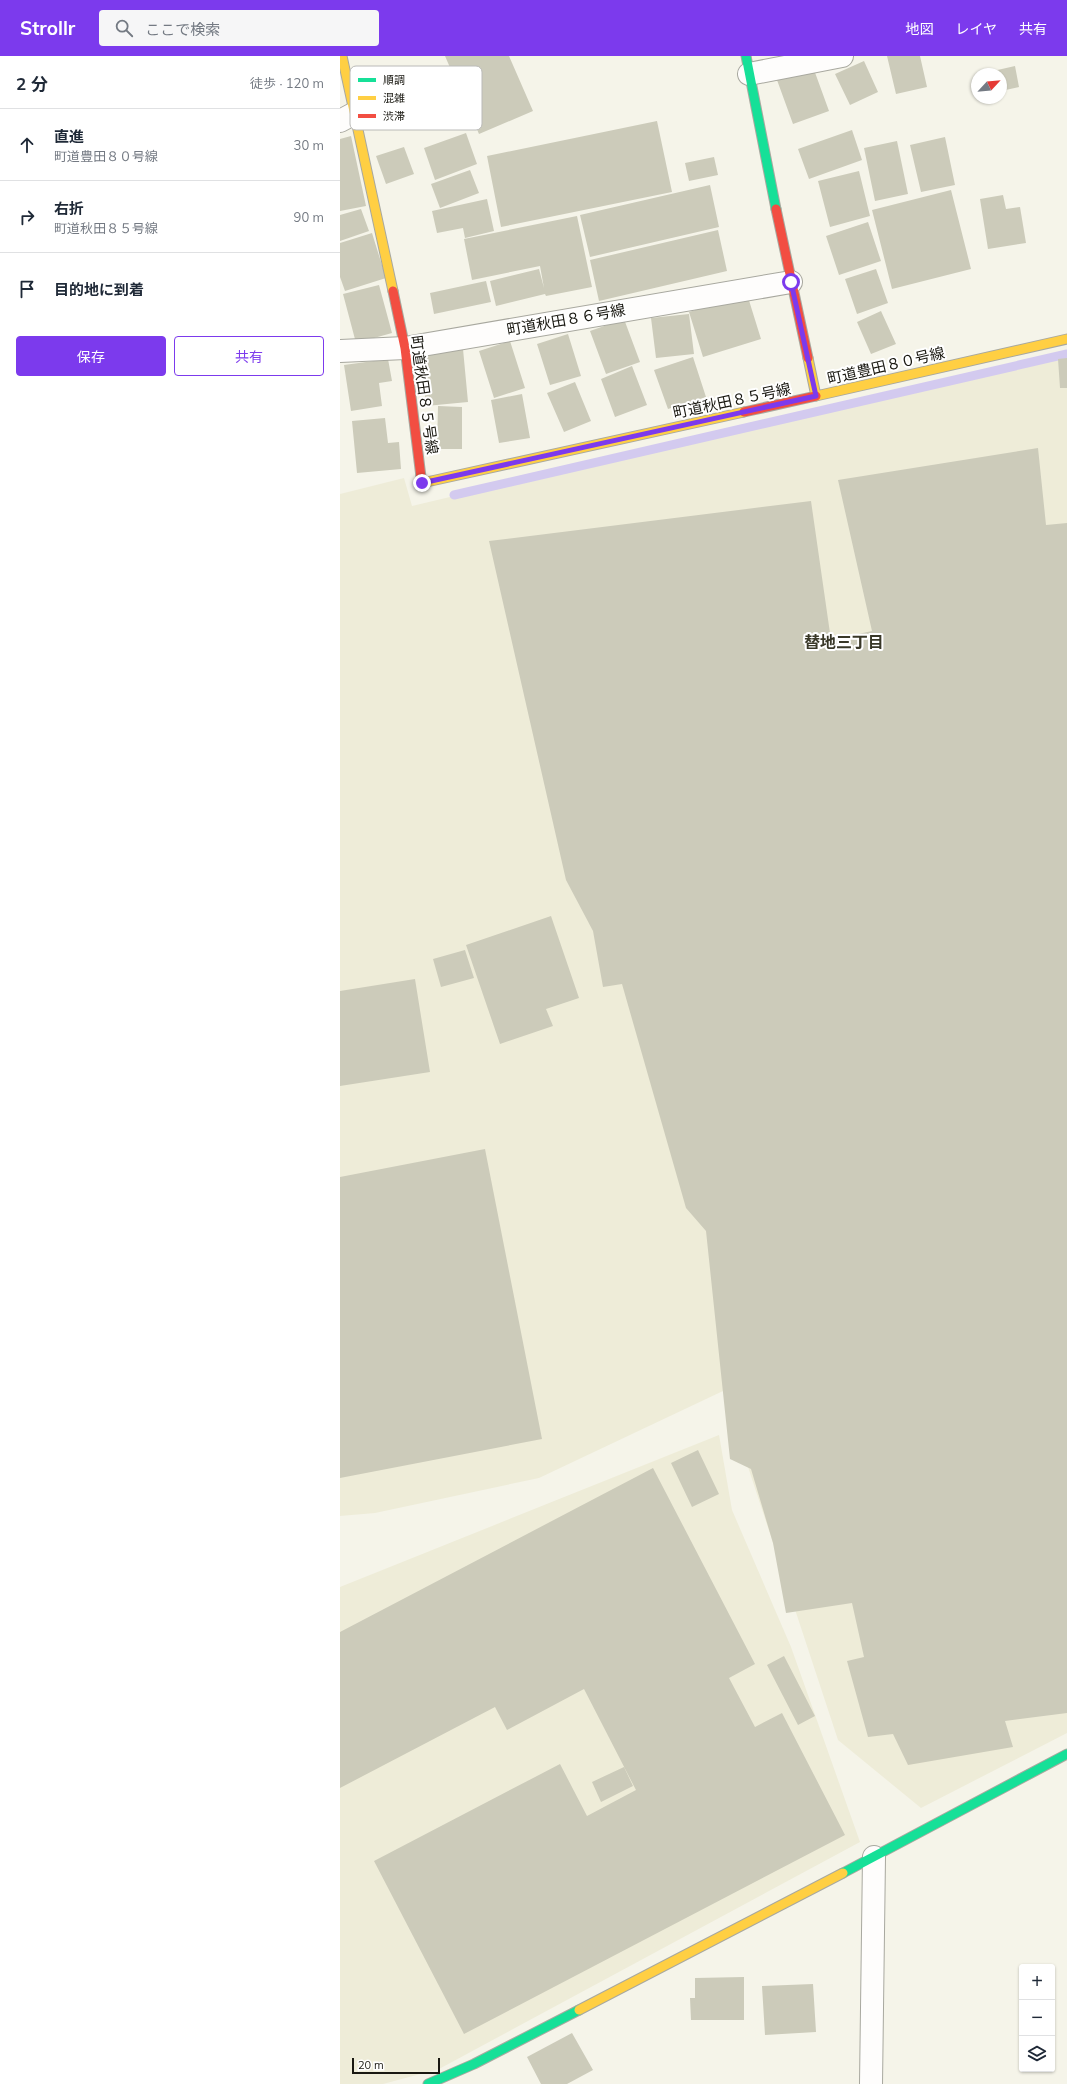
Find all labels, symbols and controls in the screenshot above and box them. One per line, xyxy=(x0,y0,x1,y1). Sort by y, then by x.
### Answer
search box xyxy=(99,10,379,46)
text: Strollr xyxy=(20,16,75,40)
icon: search xyxy=(113,17,135,39)
text: ここで検索 xyxy=(145,20,220,39)
text: 地図 xyxy=(905,20,933,38)
text: レイヤ xyxy=(955,20,997,38)
text: 共有 xyxy=(1019,20,1047,38)
legend xyxy=(350,66,482,130)
north arrow xyxy=(971,68,1007,104)
text: 2 分 xyxy=(16,73,48,94)
text: 順調 xyxy=(383,73,405,87)
text: 徒歩 · 120 m xyxy=(250,75,324,91)
text: 混雑 xyxy=(383,91,405,105)
text: 渋滞 xyxy=(383,109,405,123)
text: 直進 xyxy=(54,127,84,146)
icon: ahead xyxy=(16,134,38,156)
text: 30 m xyxy=(294,137,324,153)
text: 町道豊田８０号線 xyxy=(54,148,158,164)
text: 右折 xyxy=(54,199,84,218)
icon: right xyxy=(16,206,38,228)
text: 90 m xyxy=(294,209,324,225)
text: 町道秋田８５号線 xyxy=(54,220,158,236)
route start xyxy=(782,273,800,291)
icon: arrive xyxy=(16,278,38,300)
text: 目的地に到着 xyxy=(54,280,144,299)
street label: 町道秋田８６号線 xyxy=(505,300,627,339)
street label: 町道秋田８５号線 xyxy=(407,334,442,456)
button: 保存 xyxy=(16,336,166,376)
button: 共有 xyxy=(174,336,324,376)
street label: 町道豊田８０号線 xyxy=(825,343,946,388)
street label: 町道秋田８５号線 xyxy=(671,379,793,422)
route end xyxy=(413,474,431,492)
district label: 替地三丁目 xyxy=(804,632,884,652)
map controls xyxy=(1019,1964,1055,2072)
button: + xyxy=(1019,1964,1055,2000)
button: − xyxy=(1019,2000,1055,2036)
button: layers xyxy=(1019,2036,1055,2072)
scale bar xyxy=(352,2056,440,2075)
text: 20 m xyxy=(358,2058,384,2072)

